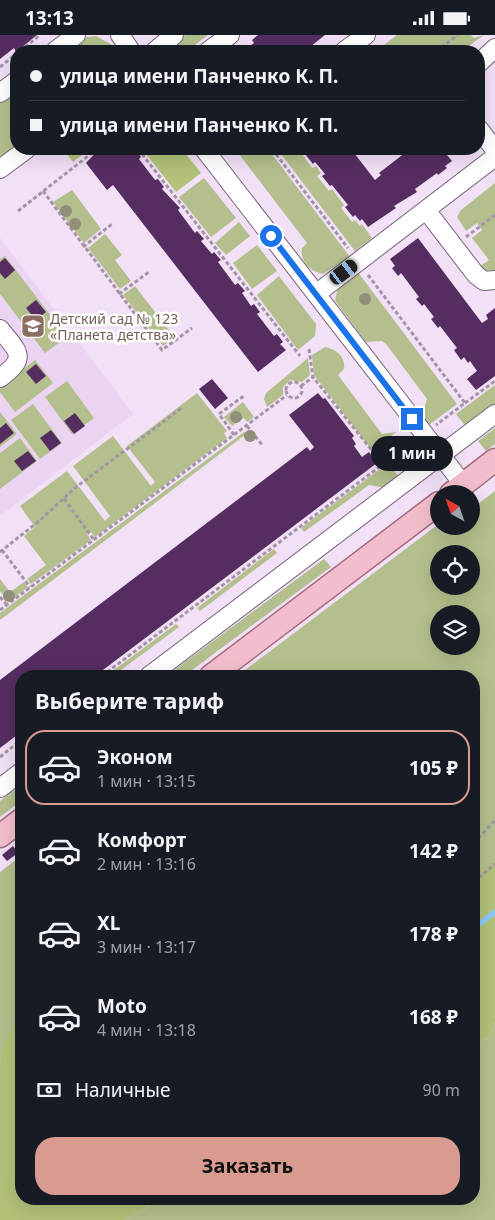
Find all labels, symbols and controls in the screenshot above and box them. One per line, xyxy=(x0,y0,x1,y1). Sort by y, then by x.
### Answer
text: 13:13 xyxy=(25,5,74,31)
text: улица имени Панченко К. П. xyxy=(60,63,338,89)
text: улица имени Панченко К. П. xyxy=(60,112,338,138)
route start xyxy=(260,225,282,247)
car xyxy=(327,257,360,287)
place label: Детский сад № 123 «Планета детства» xyxy=(50,309,178,344)
school or university icon: Детский сад № 123 «Планета детства» xyxy=(20,313,46,339)
route end xyxy=(401,408,423,430)
callout: 1 мин xyxy=(371,437,453,471)
text: 1 мин xyxy=(388,442,436,464)
north arrow xyxy=(430,485,480,535)
map controls xyxy=(430,485,480,655)
button: locate xyxy=(430,545,480,595)
button: layers xyxy=(430,605,480,655)
text: Выберите тариф xyxy=(35,685,224,715)
text: Эконом xyxy=(97,744,173,770)
icon: car xyxy=(37,745,82,790)
text: 105 ₽ xyxy=(409,755,458,781)
text: 1 мин · 13:15 xyxy=(97,770,196,792)
text: Комфорт xyxy=(97,827,186,853)
icon: car xyxy=(37,828,82,873)
text: 142 ₽ xyxy=(409,838,458,864)
text: 2 мин · 13:16 xyxy=(97,853,196,875)
text: XL xyxy=(97,910,120,936)
icon: car xyxy=(37,911,82,956)
text: 178 ₽ xyxy=(409,921,458,947)
text: 3 мин · 13:17 xyxy=(97,936,196,958)
text: Moto xyxy=(97,993,147,1019)
icon: car xyxy=(37,994,82,1039)
text: 168 ₽ xyxy=(409,1004,458,1030)
text: 4 мин · 13:18 xyxy=(97,1019,196,1041)
icon: cash xyxy=(35,1076,63,1104)
text: Наличные xyxy=(75,1077,170,1103)
text: 90 m xyxy=(423,1079,460,1101)
button: Заказать xyxy=(35,1137,460,1195)

